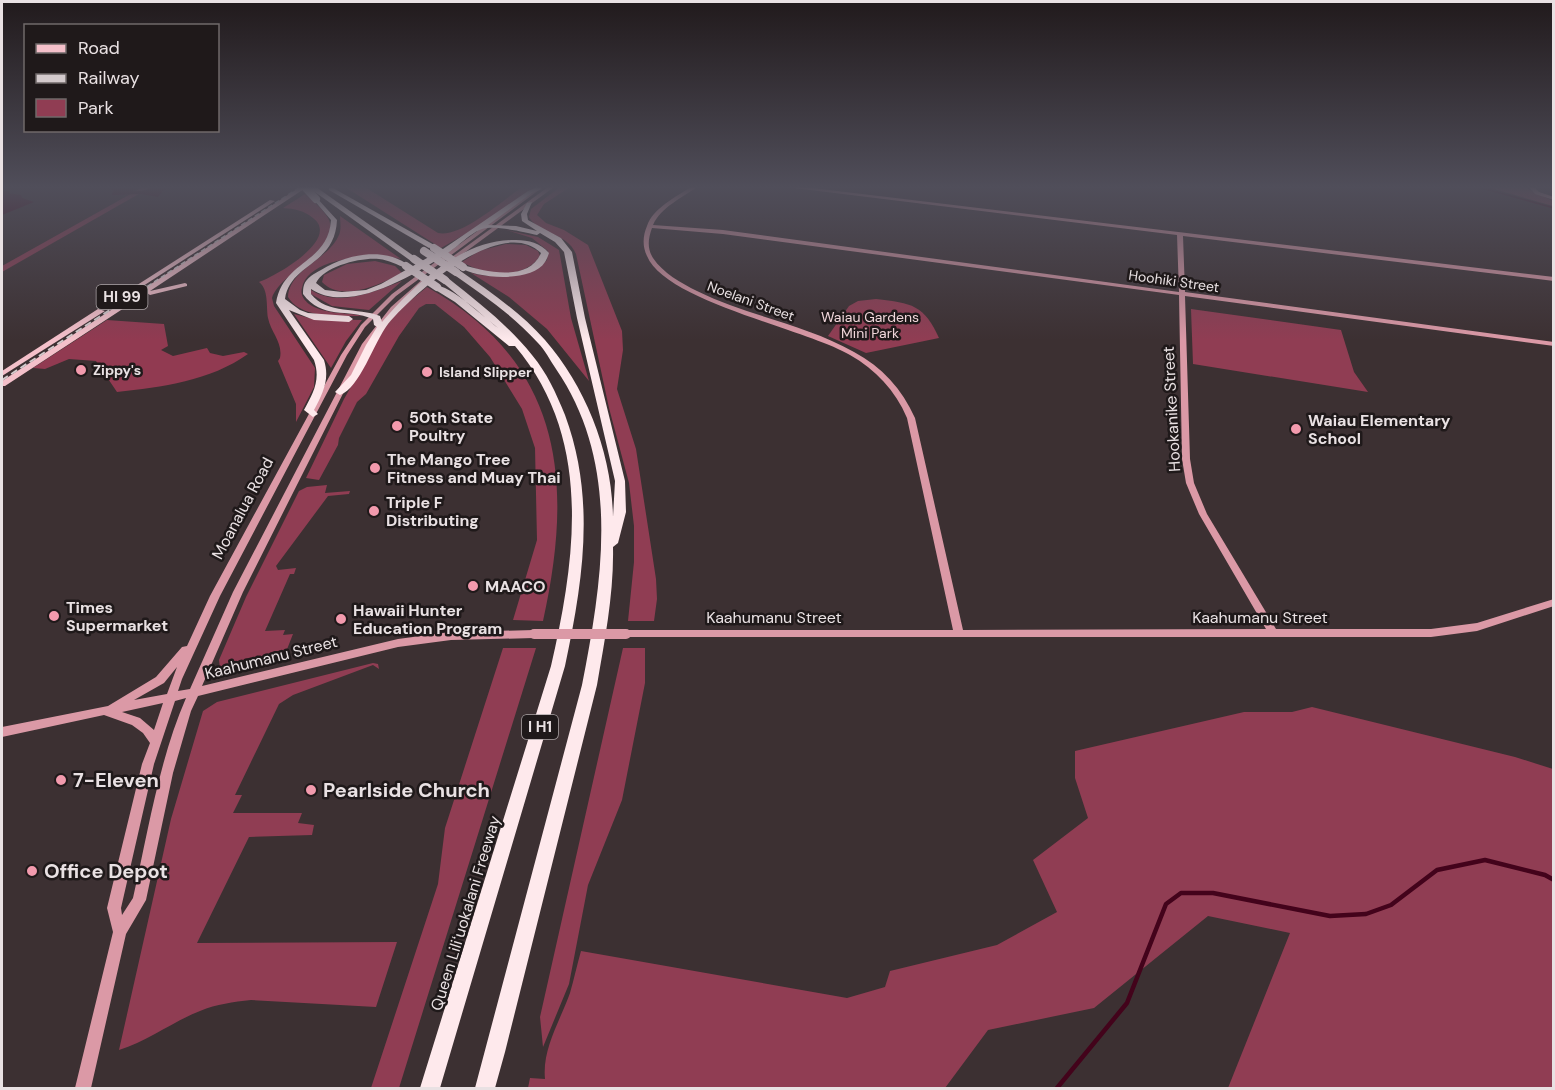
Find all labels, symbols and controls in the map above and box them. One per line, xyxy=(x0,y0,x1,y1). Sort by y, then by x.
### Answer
legend xyxy=(24,24,219,132)
text: Road xyxy=(78,36,120,60)
text: Railway xyxy=(78,66,140,90)
text: Park xyxy=(78,96,114,120)
street label: Hoohiki Street xyxy=(1128,266,1220,296)
street label: Noelani Street xyxy=(705,277,797,325)
road number: HI 99 xyxy=(96,285,148,309)
park label: Waiau Gardens Mini Park xyxy=(821,308,919,342)
street label: Hookanike Street xyxy=(1158,346,1185,472)
place label: Zippy's xyxy=(93,361,141,379)
marker: Zippy's xyxy=(74,363,88,377)
place label: Island Slipper xyxy=(439,363,532,381)
marker: Island Slipper xyxy=(420,365,434,379)
place label: 50th State Poultry xyxy=(409,407,493,446)
place label: Waiau Elementary School xyxy=(1308,410,1451,449)
marker: 50th State Poultry xyxy=(390,419,404,433)
marker: Waiau Elementary School xyxy=(1289,422,1303,436)
place label: The Mango Tree Fitness and Muay Thai xyxy=(387,449,561,488)
street label: Moanalua Road xyxy=(207,454,278,563)
marker: The Mango Tree Fitness and Muay Thai xyxy=(368,461,382,475)
place label: Triple F Distributing xyxy=(386,492,479,531)
marker: Triple F Distributing xyxy=(367,504,381,518)
place label: MAACO xyxy=(485,576,546,597)
marker: MAACO xyxy=(466,579,480,593)
place label: Times Supermarket xyxy=(66,597,168,636)
place label: Hawaii Hunter Education Program xyxy=(353,600,502,639)
street label: Kaahumanu Street xyxy=(706,607,842,628)
street label: Kaahumanu Street xyxy=(1192,607,1328,628)
marker: Times Supermarket xyxy=(47,609,61,623)
marker: Hawaii Hunter Education Program xyxy=(334,612,348,626)
street label: Kaahumanu Street xyxy=(203,631,339,684)
road number: I H1 xyxy=(522,715,558,739)
place label: 7-Eleven xyxy=(73,767,159,793)
marker: 7-Eleven xyxy=(54,773,68,787)
place label: Pearlside Church xyxy=(323,777,490,803)
marker: Pearlside Church xyxy=(304,783,318,797)
street label: Queen Liliʻuokalani Freeway xyxy=(426,813,505,1013)
place label: Office Depot xyxy=(44,858,168,884)
marker: Office Depot xyxy=(25,864,39,878)

